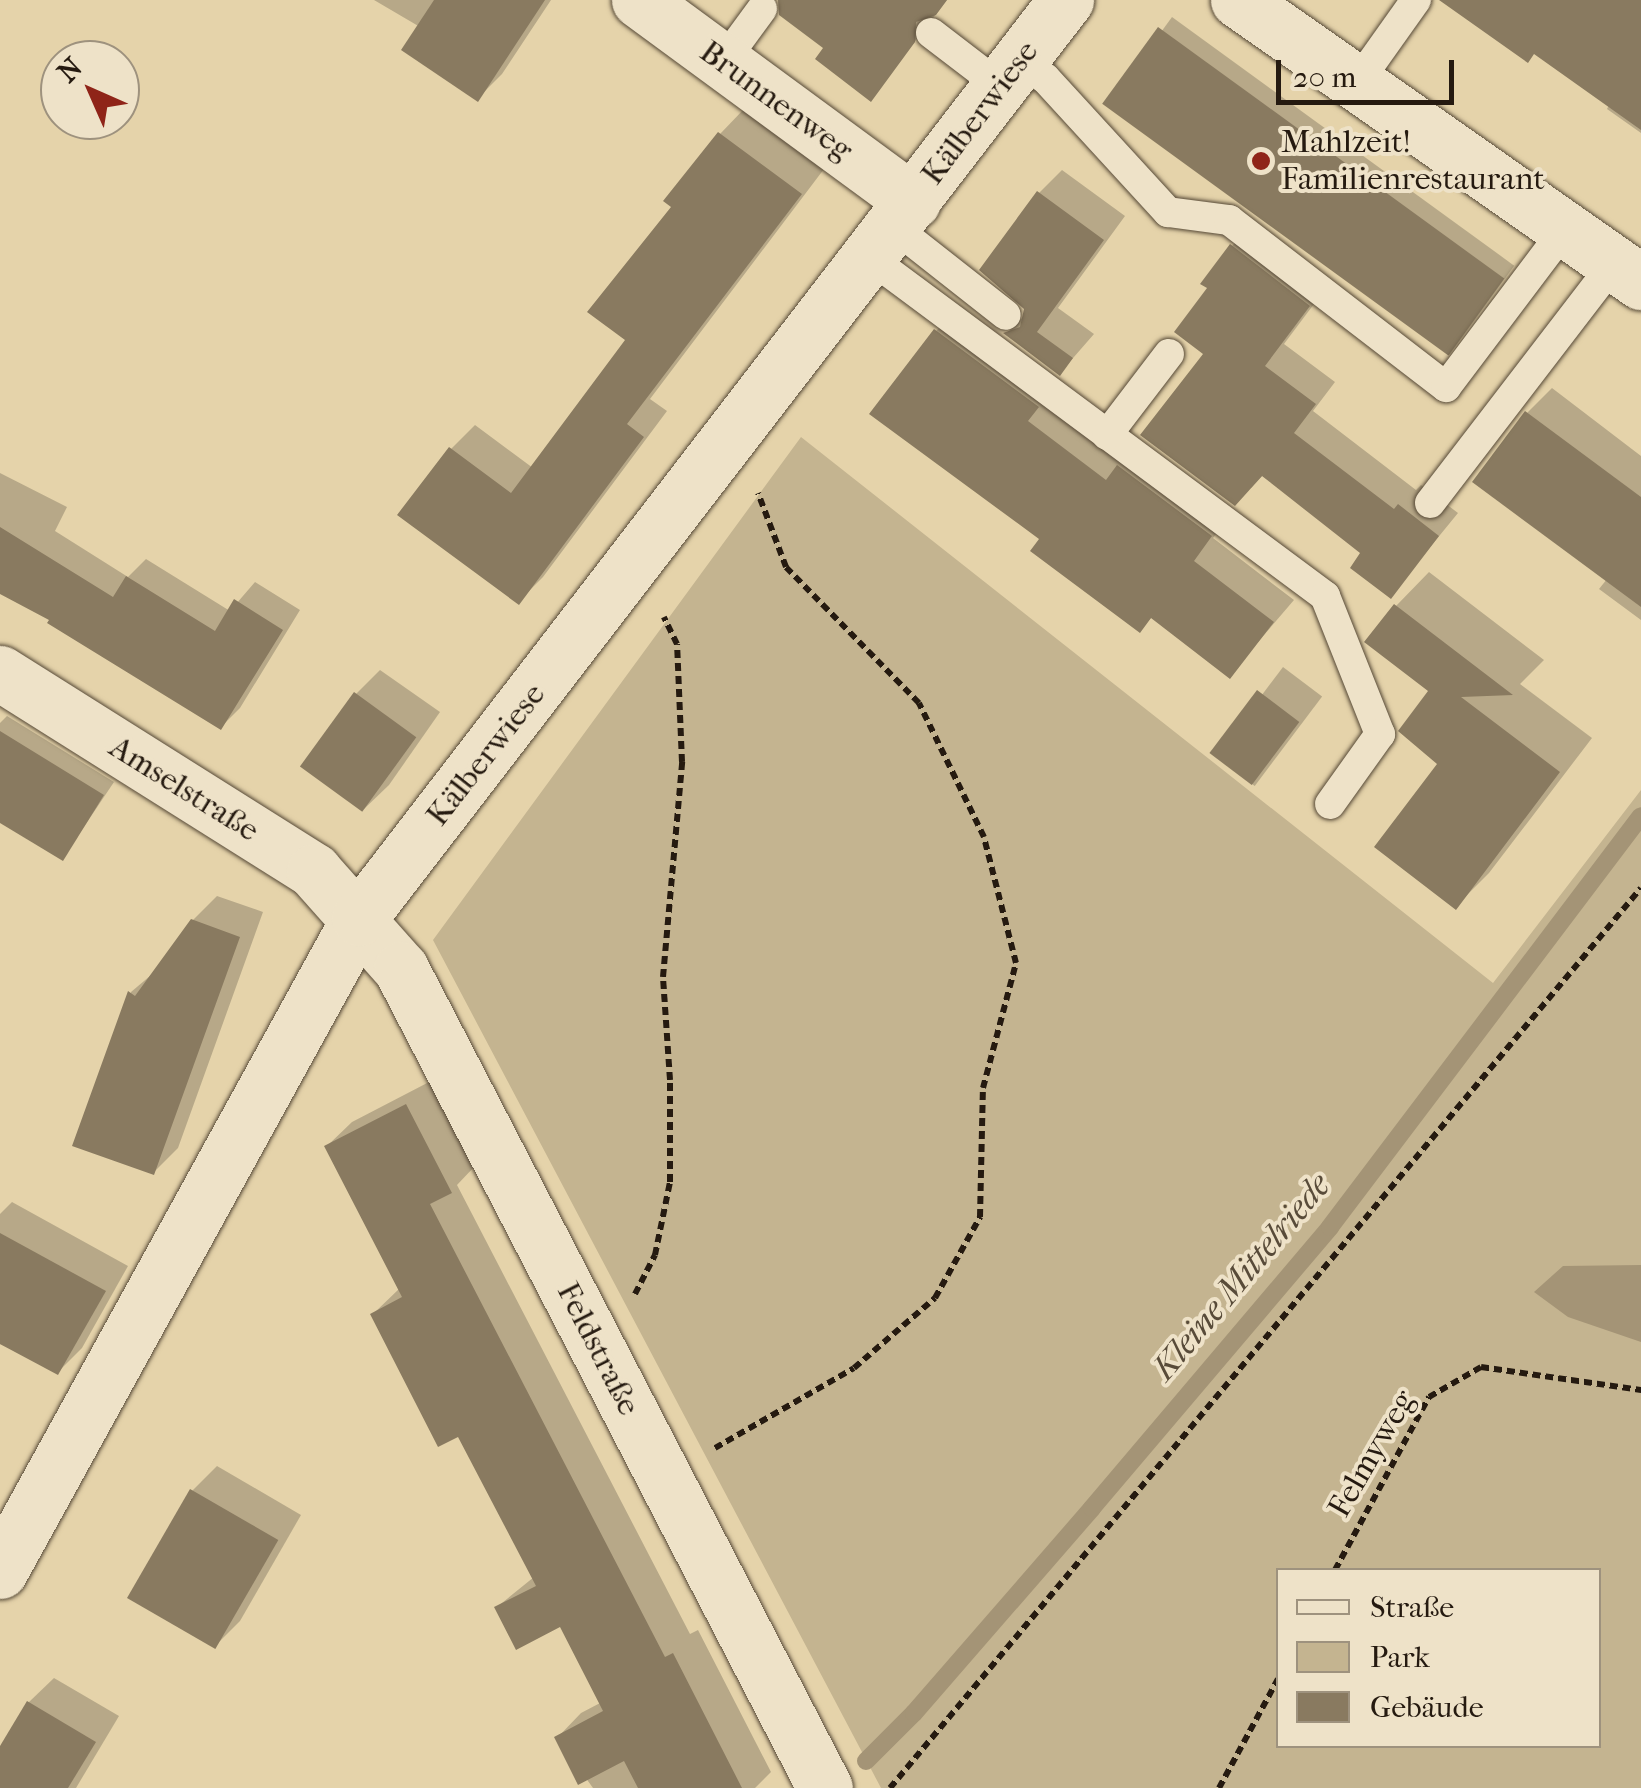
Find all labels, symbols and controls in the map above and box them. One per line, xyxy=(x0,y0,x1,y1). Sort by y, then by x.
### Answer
street label: Brunnenweg xyxy=(692,33,860,169)
street label: Kälberwiese xyxy=(914,34,1046,192)
north arrow xyxy=(40,40,140,140)
scale bar xyxy=(1281,40,1458,102)
text: N xyxy=(51,51,89,89)
text: 20 m xyxy=(1293,60,1356,95)
place label: Mahlzeit! Familienrestaurant xyxy=(1281,124,1545,199)
marker: Mahlzeit! Familienrestaurant xyxy=(1250,150,1272,172)
street label: Kälberwiese xyxy=(419,676,553,834)
street label: Amselstraße xyxy=(102,728,266,850)
water label: Kleine Mittelriede xyxy=(1143,1165,1339,1389)
street label: Feldstraße xyxy=(548,1276,648,1422)
street label: Felmyweg xyxy=(1320,1384,1424,1524)
legend xyxy=(1276,1568,1601,1748)
text: Straße xyxy=(1370,1590,1454,1625)
text: Park xyxy=(1370,1640,1430,1675)
text: Gebäude xyxy=(1370,1690,1484,1725)

